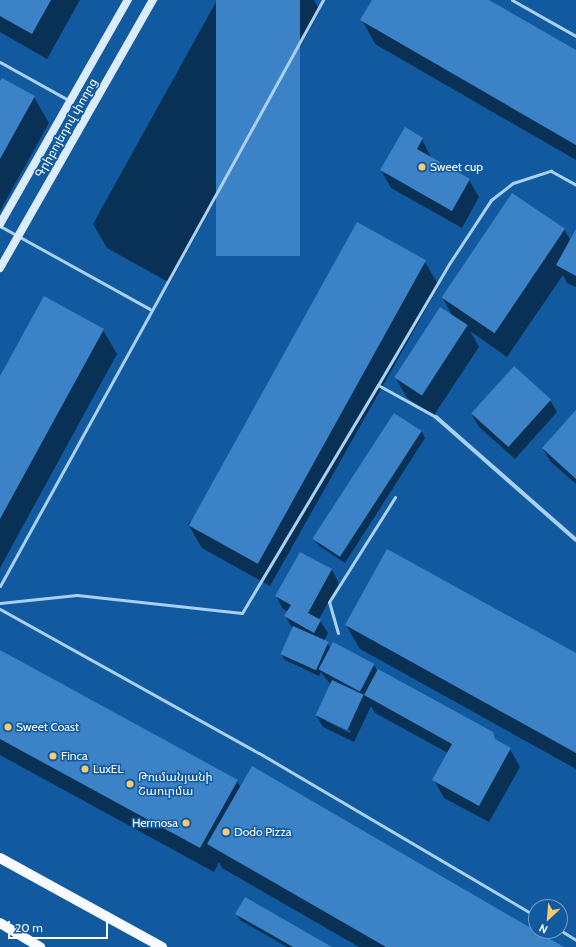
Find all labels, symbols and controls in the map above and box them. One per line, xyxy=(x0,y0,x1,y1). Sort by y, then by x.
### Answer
street label: Գրիբոյեդով փողոց xyxy=(32,76,100,180)
place label: Sweet cup xyxy=(430,160,483,174)
marker: Sweet cup xyxy=(417,162,427,172)
place label: Sweet Coast xyxy=(16,720,79,734)
marker: Sweet Coast xyxy=(3,722,13,732)
place label: Finca xyxy=(61,749,88,763)
marker: Finca xyxy=(48,751,58,761)
place label: LuxEL xyxy=(93,762,123,776)
marker: LuxEL xyxy=(80,764,90,774)
place label: Թումանյանի Շաուրմա xyxy=(138,770,213,798)
marker: Թումանյանի Շաուրմա xyxy=(125,779,135,789)
place label: Hermosa xyxy=(132,816,178,830)
marker: Hermosa xyxy=(181,818,191,828)
place label: Dodo Pizza xyxy=(234,825,292,839)
marker: Dodo Pizza xyxy=(221,827,231,837)
north arrow xyxy=(528,899,568,939)
scale bar xyxy=(10,913,110,939)
text: 20 m xyxy=(15,920,43,935)
text: N xyxy=(537,921,550,937)

